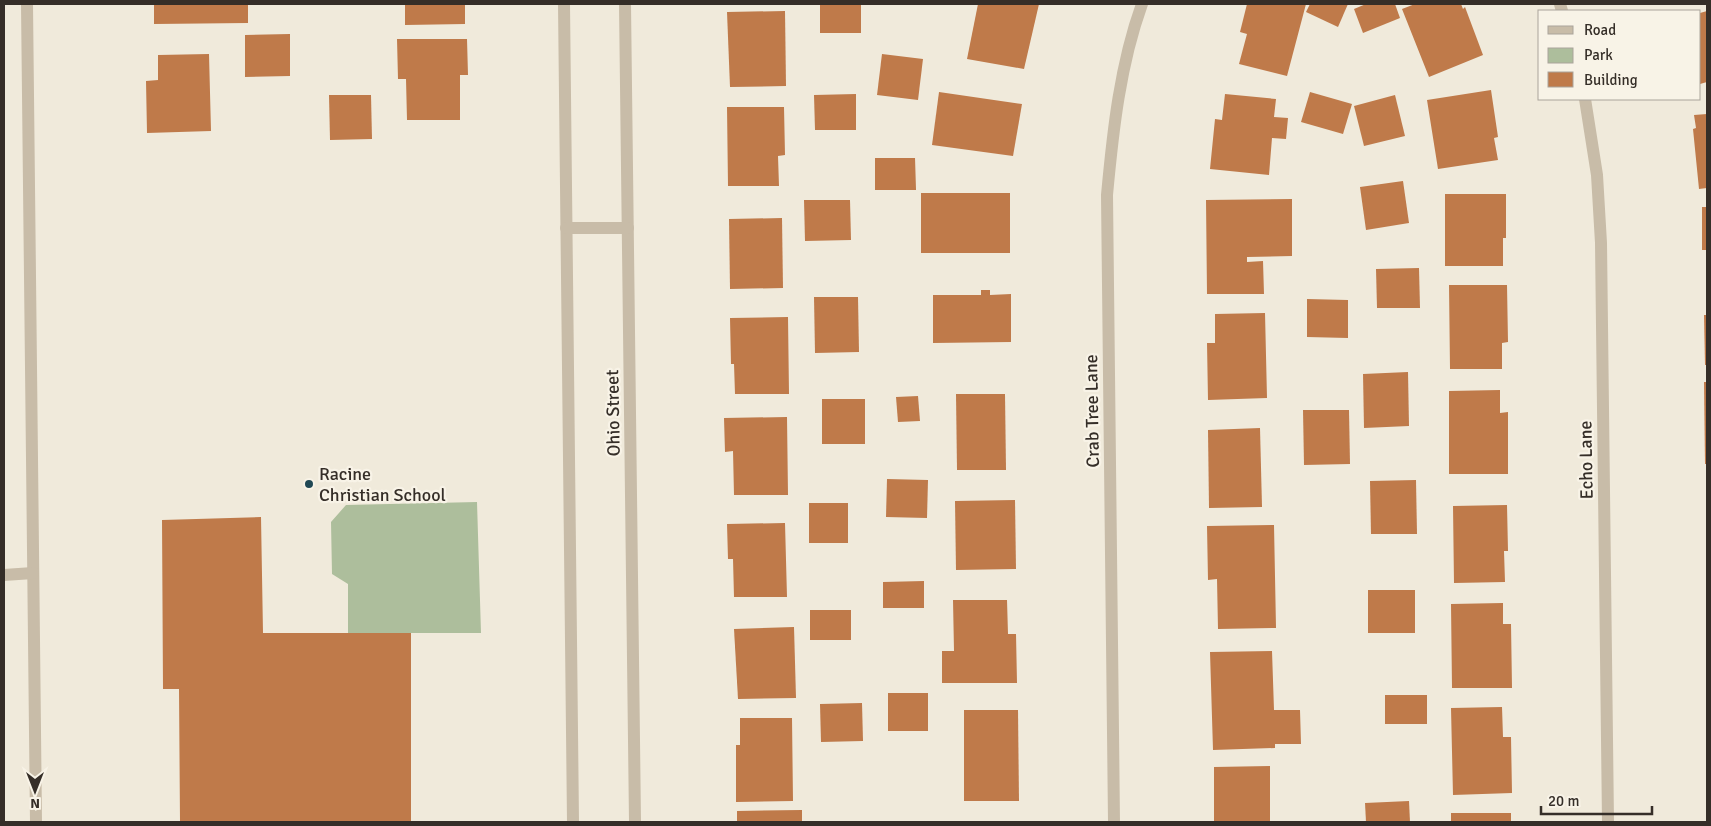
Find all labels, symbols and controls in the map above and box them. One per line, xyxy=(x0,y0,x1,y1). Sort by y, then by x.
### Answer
legend xyxy=(1538,10,1701,100)
text: Road xyxy=(1584,21,1616,39)
text: Park xyxy=(1584,46,1613,64)
text: Building xyxy=(1584,71,1638,89)
street label: Crab Tree Lane xyxy=(1080,354,1104,468)
street label: Ohio Street xyxy=(601,369,625,457)
street label: Echo Lane xyxy=(1574,420,1598,500)
place label: Racine Christian School xyxy=(319,463,446,506)
marker: Racine Christian School xyxy=(303,478,315,490)
north arrow xyxy=(10,766,60,816)
scale bar xyxy=(1541,784,1652,816)
text: 20 m xyxy=(1548,792,1579,810)
text: N xyxy=(30,795,40,812)

